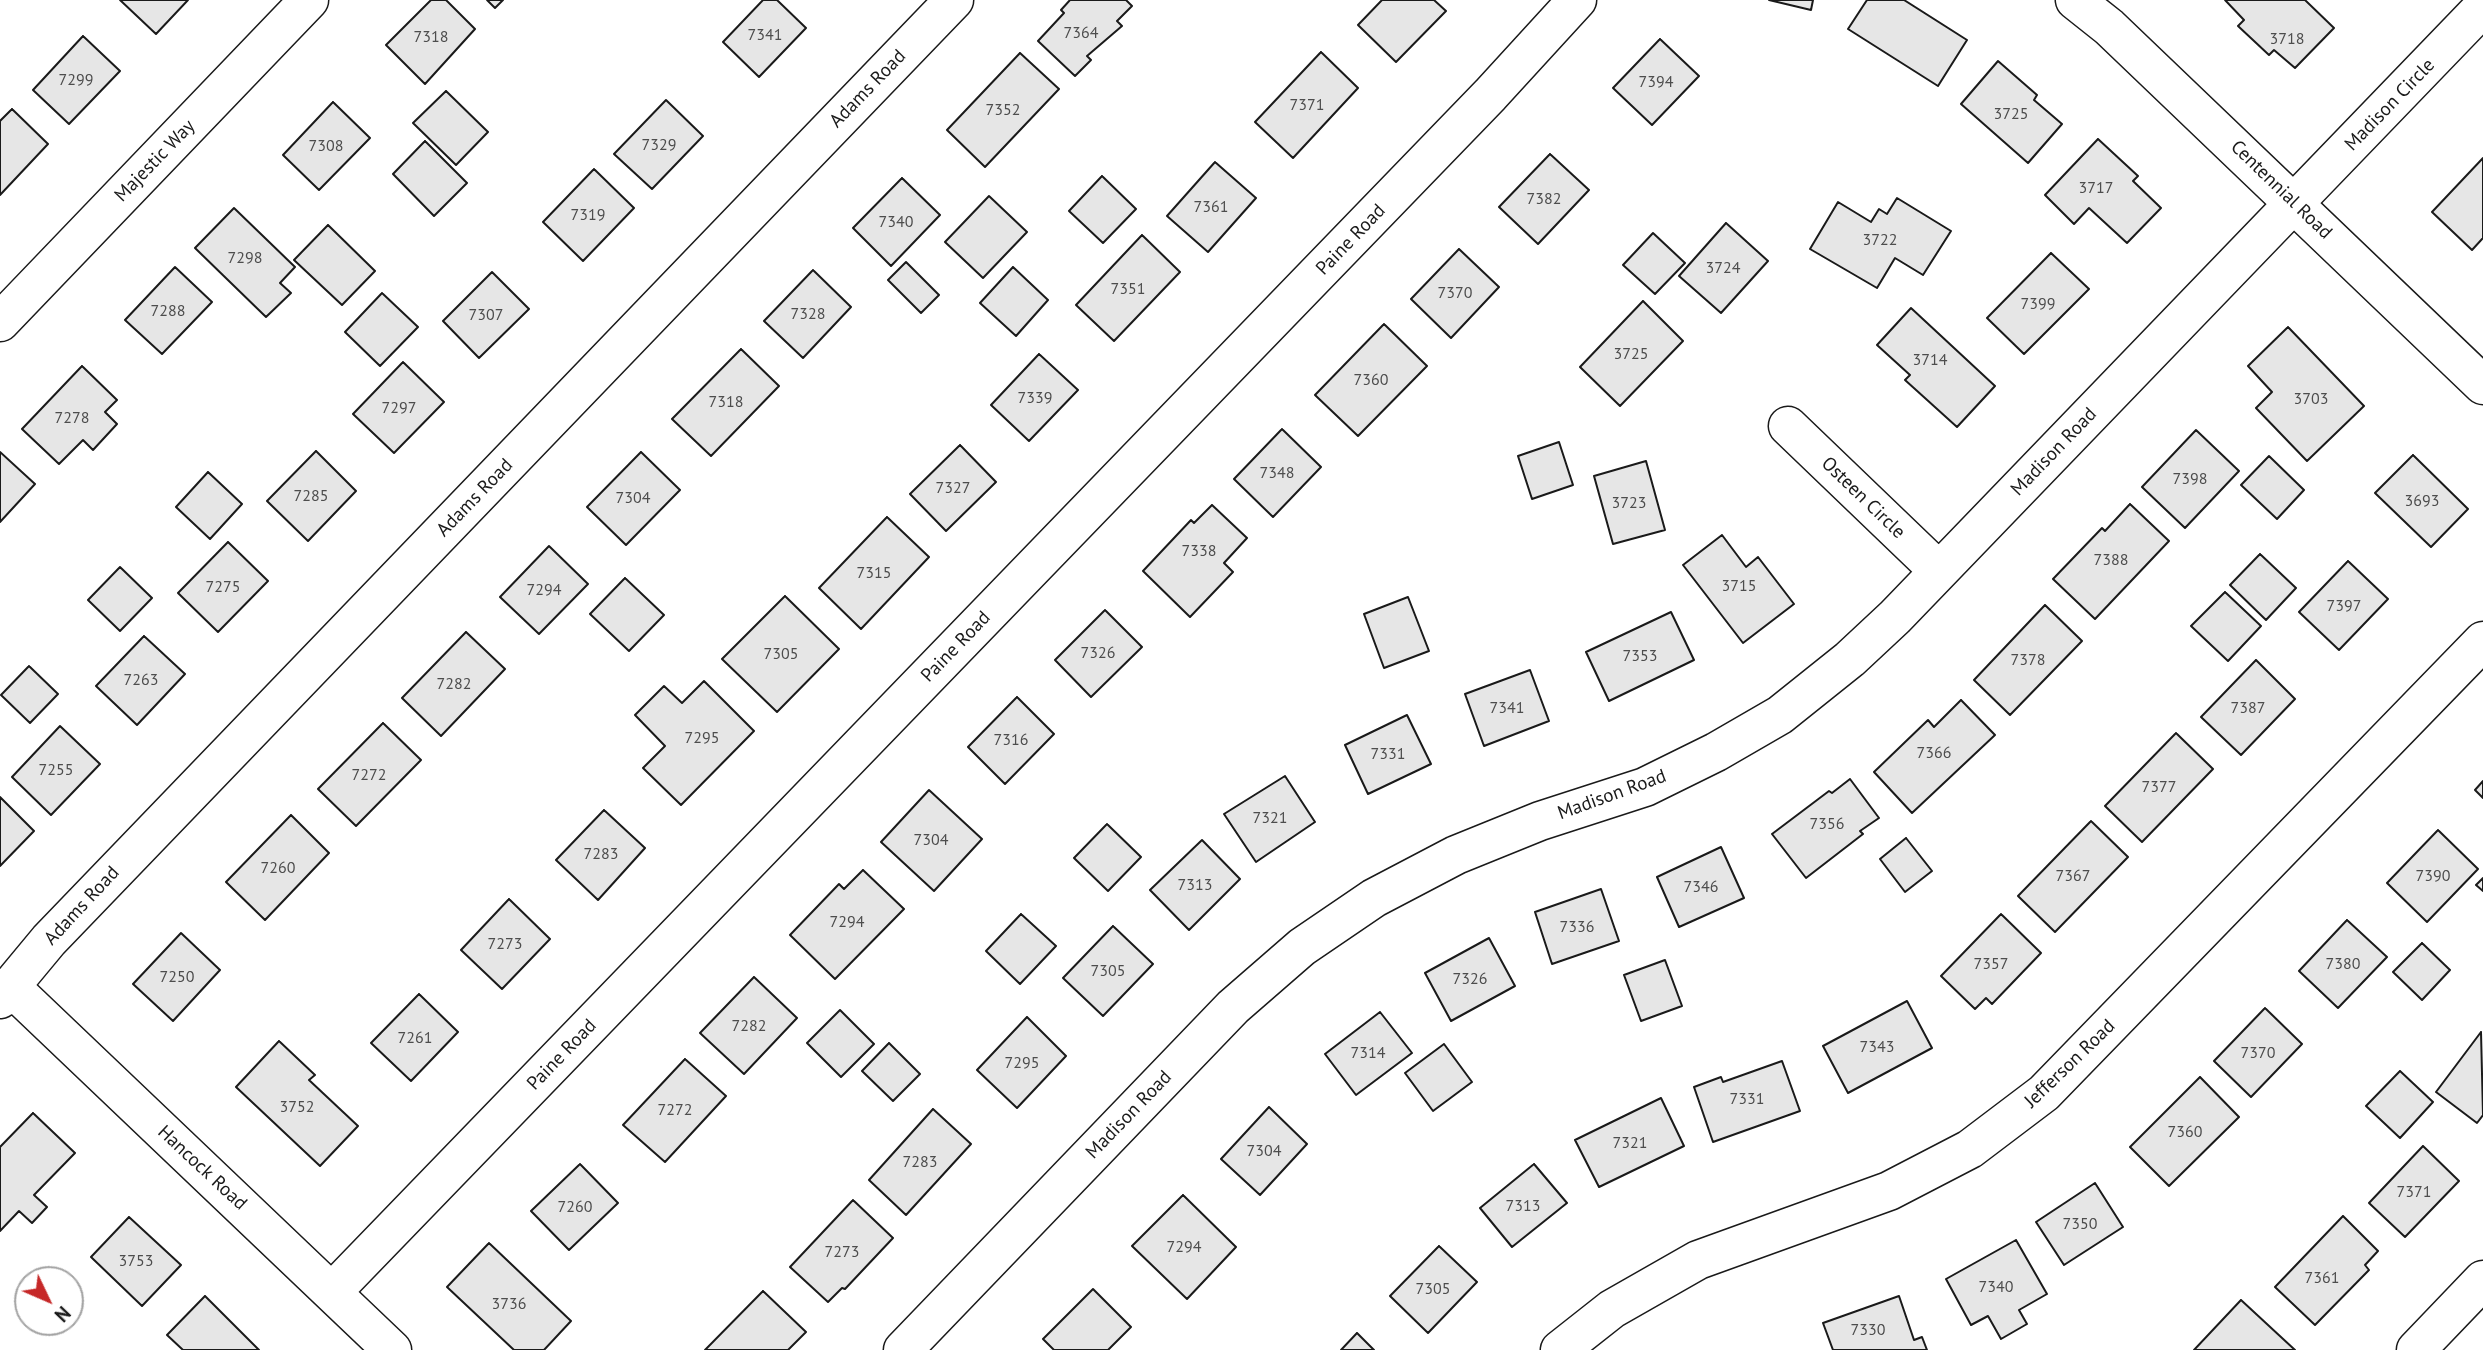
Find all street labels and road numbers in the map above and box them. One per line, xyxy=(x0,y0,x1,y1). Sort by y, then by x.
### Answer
street label: Adams Road xyxy=(825,45,911,133)
street label: Madison Circle xyxy=(2340,54,2440,156)
street label: Majestic Way xyxy=(110,115,200,207)
street label: Centennial Road xyxy=(2226,136,2336,244)
street label: Paine Road xyxy=(1312,200,1390,280)
street label: Madison Road xyxy=(2006,403,2102,501)
street label: Osteen Circle xyxy=(1816,452,1910,544)
street label: Adams Road xyxy=(432,454,518,542)
street label: Paine Road xyxy=(917,607,995,687)
street label: Madison Road xyxy=(1555,765,1669,825)
street label: Adams Road xyxy=(40,862,124,950)
street label: Paine Road xyxy=(523,1015,601,1095)
street label: Jefferson Road xyxy=(2020,1015,2120,1113)
street label: Madison Road xyxy=(1081,1066,1177,1164)
street label: Hancock Road xyxy=(153,1121,251,1215)

